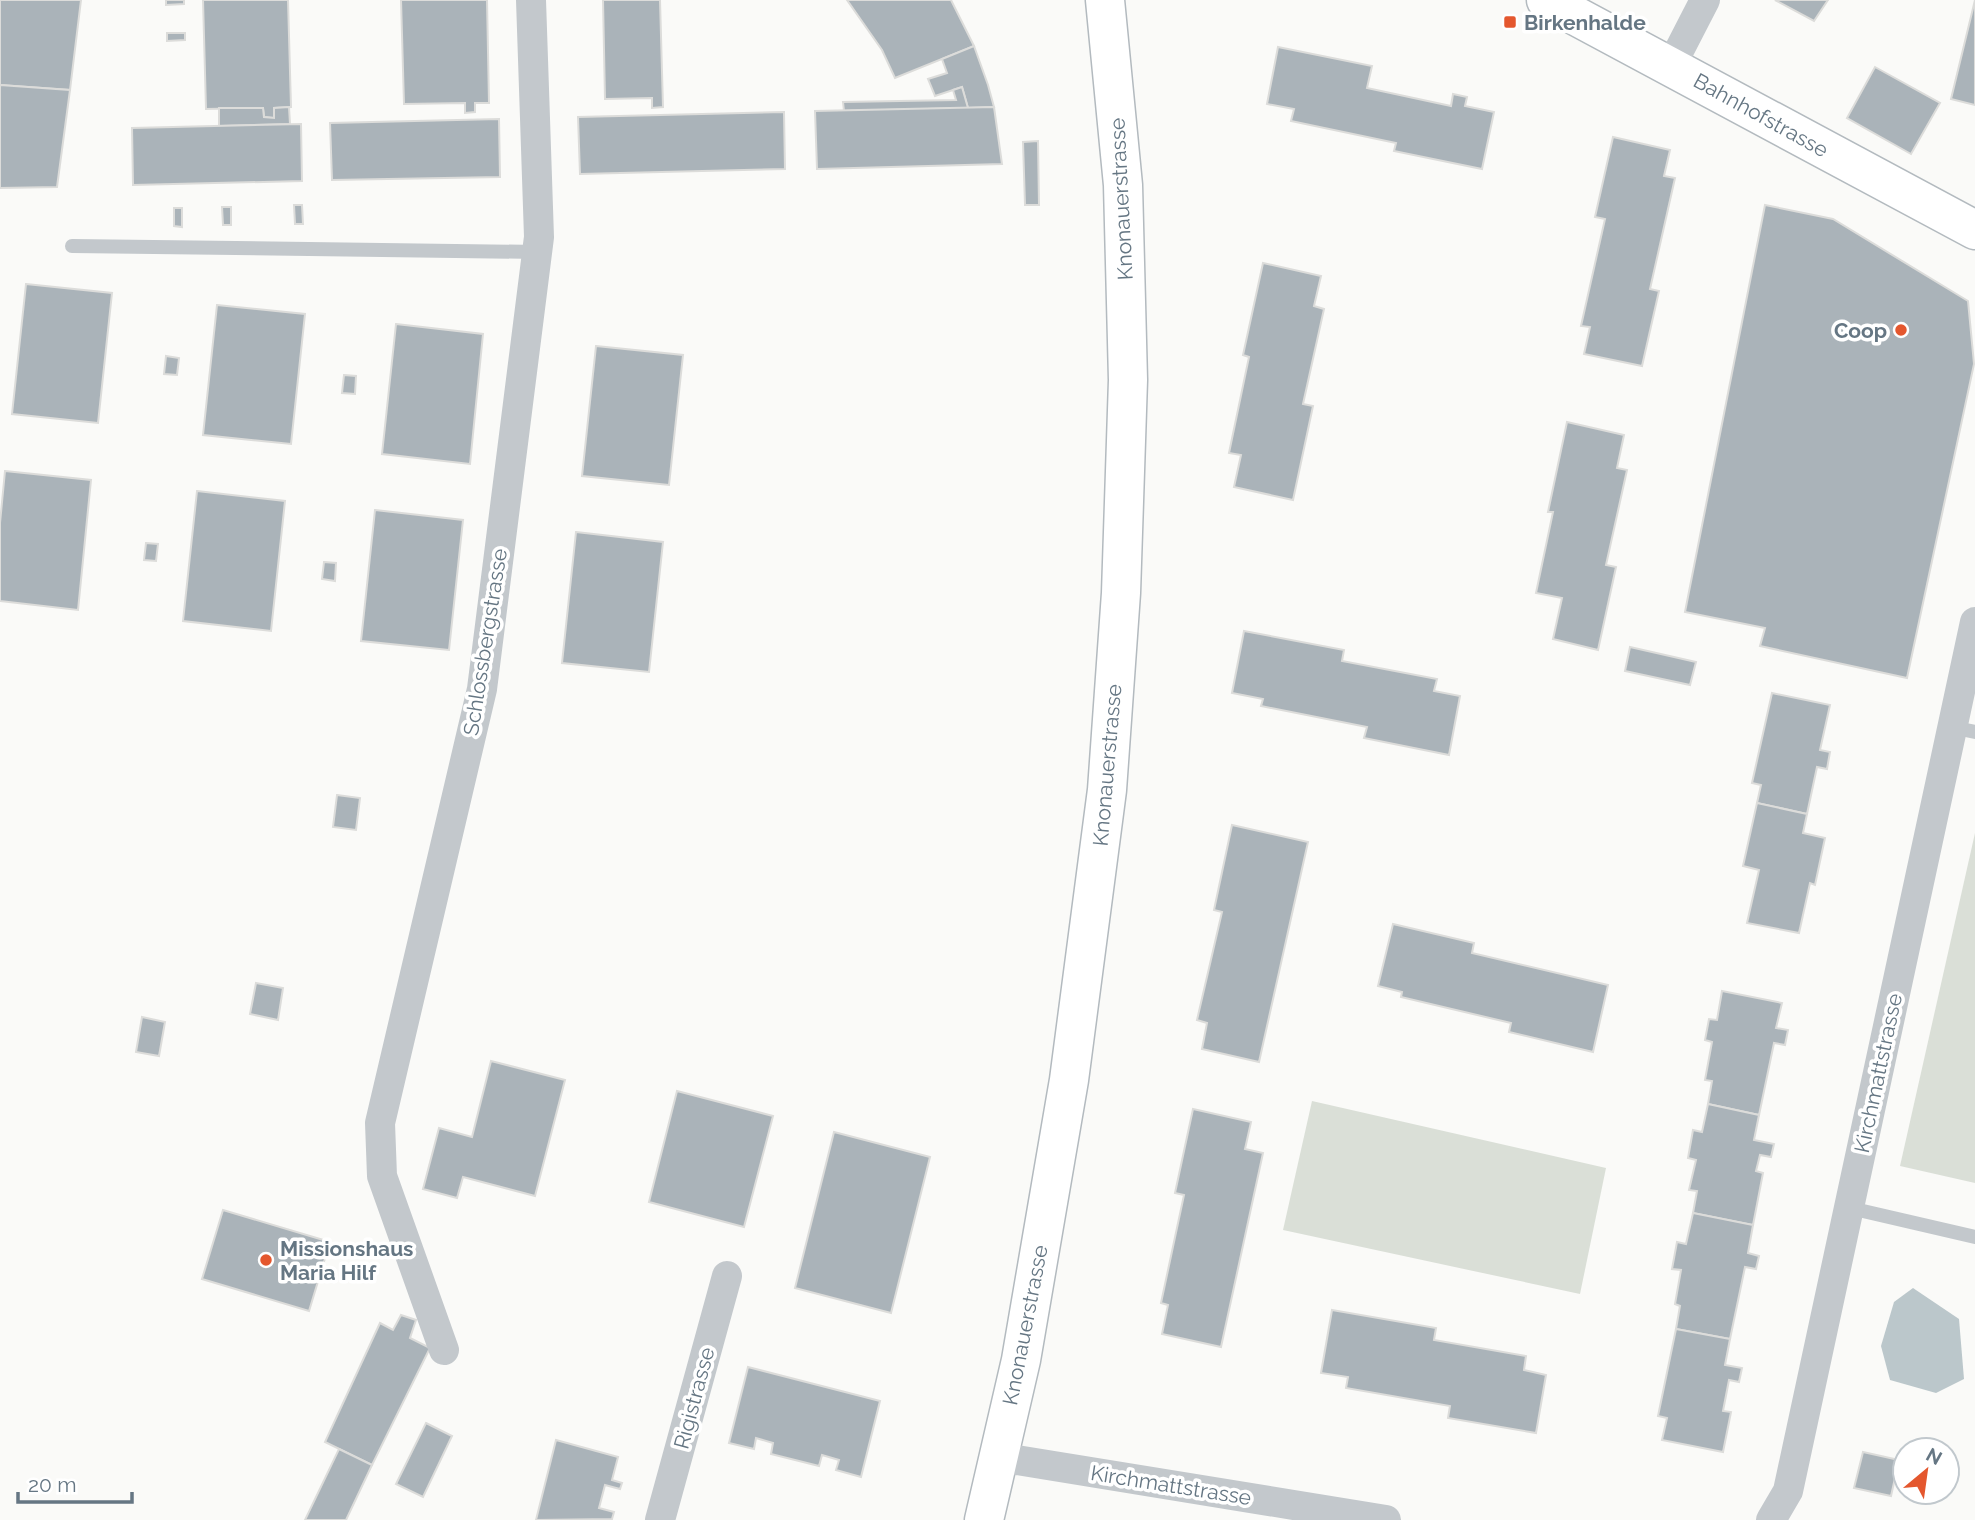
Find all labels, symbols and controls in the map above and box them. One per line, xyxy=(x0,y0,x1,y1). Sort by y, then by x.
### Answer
place label: Birkenhalde xyxy=(1524,10,1646,35)
marker: Birkenhalde xyxy=(1502,14,1518,30)
street label: Bahnhofstrasse xyxy=(1689,68,1833,162)
street label: Knonauerstrasse xyxy=(1104,117,1138,281)
place label: Coop xyxy=(1834,318,1887,343)
marker: Coop xyxy=(1893,322,1909,338)
street label: Schlossbergstrasse xyxy=(458,547,512,737)
street label: Knonauerstrasse xyxy=(1087,683,1127,847)
street label: Kirchmattstrasse xyxy=(1849,991,1907,1155)
place label: Missionshaus Maria Hilf xyxy=(280,1236,414,1285)
street label: Knonauerstrasse xyxy=(997,1243,1053,1407)
marker: Missionshaus Maria Hilf xyxy=(258,1252,274,1268)
street label: Rigistrasse xyxy=(668,1344,720,1452)
north arrow xyxy=(1891,1436,1961,1506)
text: N xyxy=(1923,1443,1946,1469)
scale bar xyxy=(18,1460,131,1504)
street label: Kirchmattstrasse xyxy=(1089,1460,1253,1510)
text: 20 m xyxy=(28,1472,76,1497)

